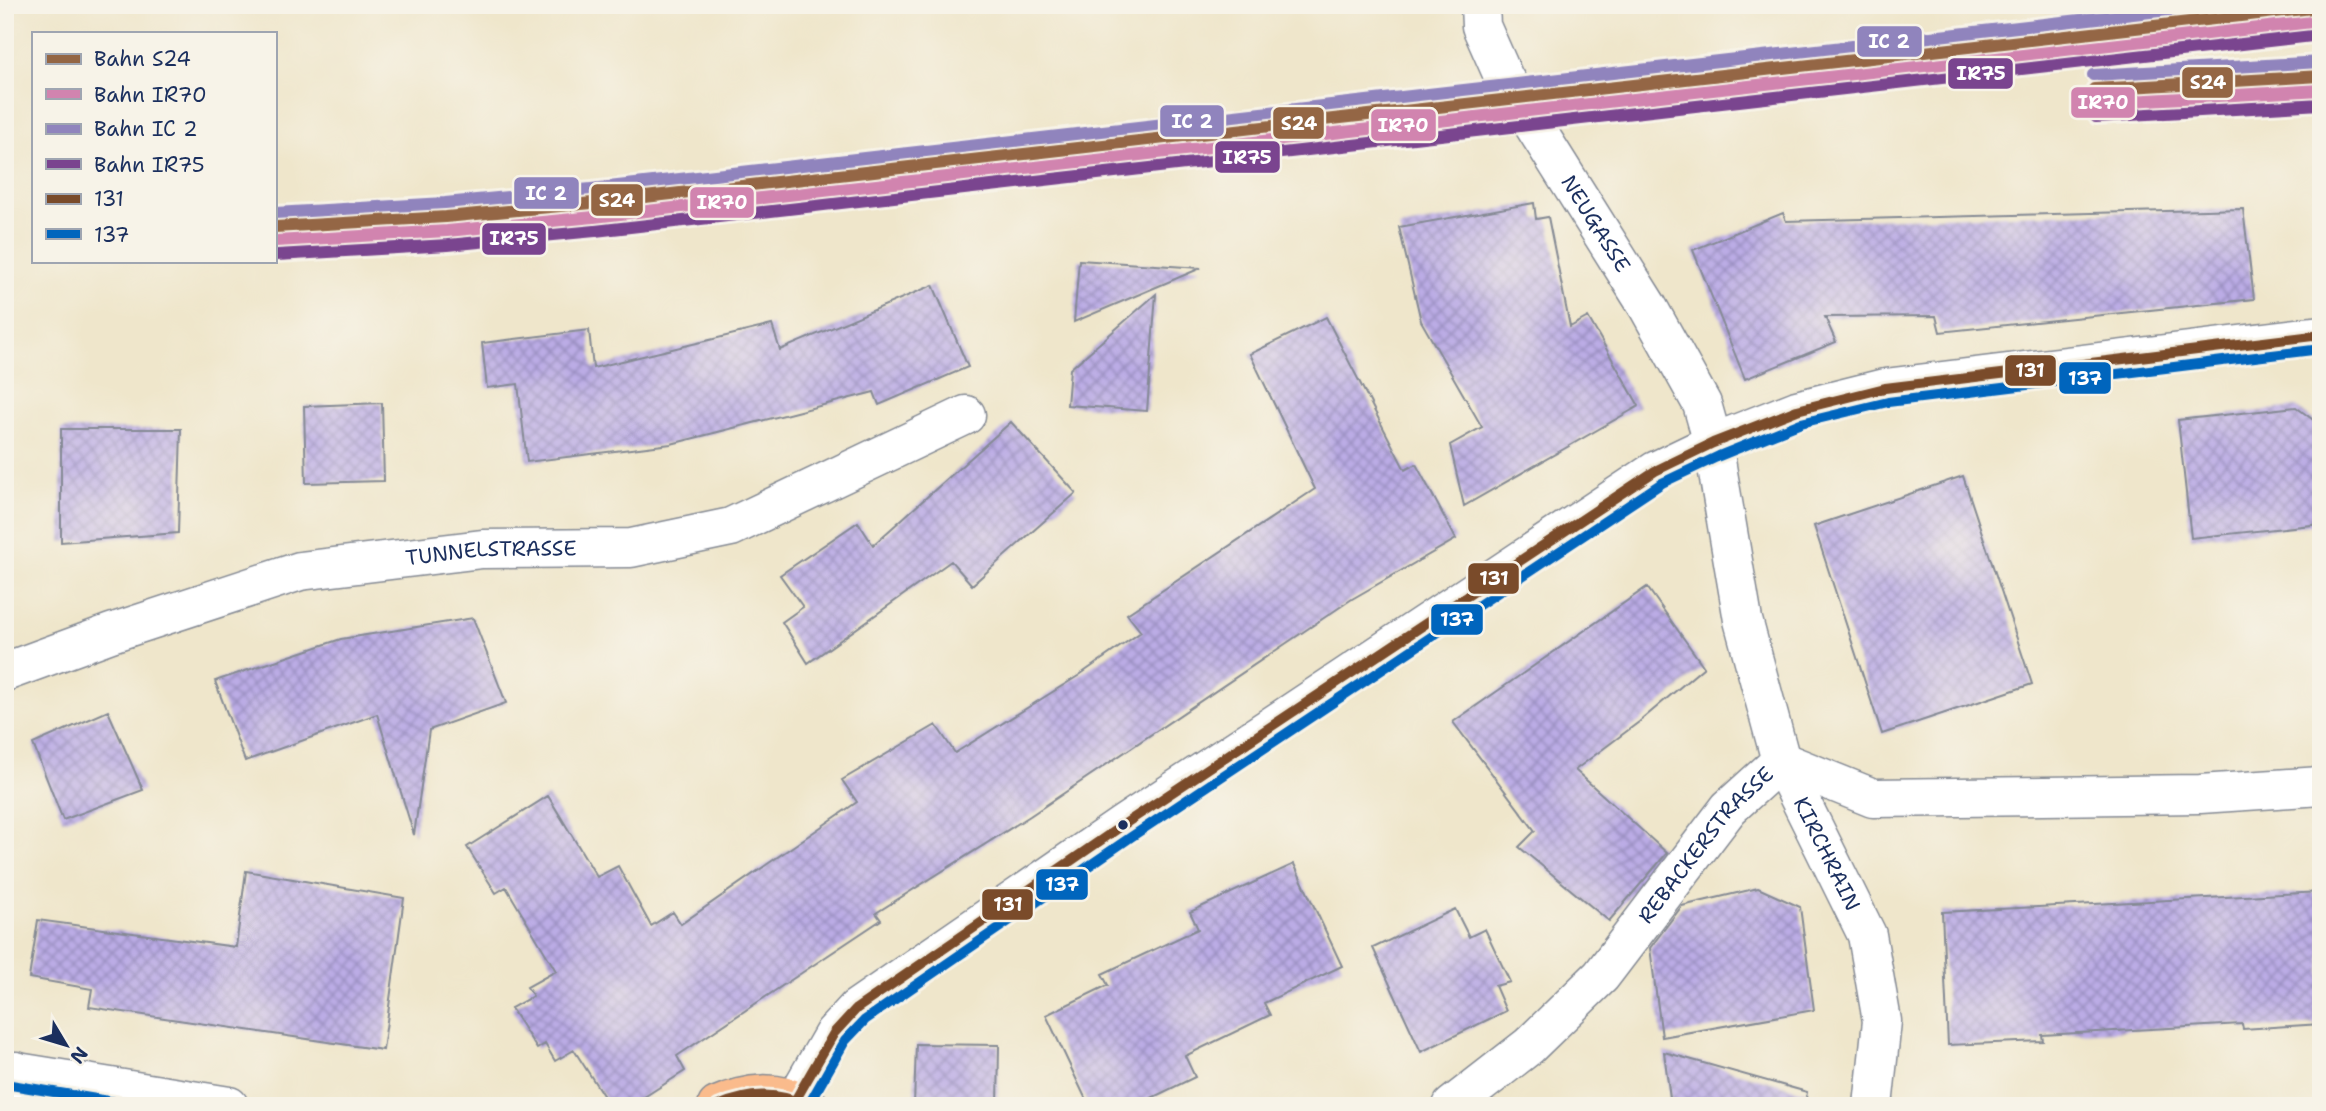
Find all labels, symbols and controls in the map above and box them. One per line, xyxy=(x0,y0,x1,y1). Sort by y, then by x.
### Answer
line badge: IC 2 xyxy=(1856,25,1923,58)
text: IC 2 xyxy=(1868,29,1910,54)
legend xyxy=(32,32,276,262)
text: Bahn S24 xyxy=(94,45,191,73)
line badge: IR75 xyxy=(1947,57,2014,90)
text: IR75 xyxy=(1956,61,2006,86)
line badge: S24 xyxy=(2181,66,2234,99)
text: S24 xyxy=(2190,70,2227,95)
text: Bahn IR70 xyxy=(94,81,207,109)
line badge: IR70 xyxy=(2070,86,2136,119)
text: IR70 xyxy=(2077,90,2129,115)
line badge: IC 2 xyxy=(1159,104,1225,138)
line badge: S24 xyxy=(1272,106,1325,140)
line badge: IR70 xyxy=(1370,108,1437,142)
text: IC 2 xyxy=(1171,109,1213,134)
text: S24 xyxy=(1281,111,1318,136)
text: IR70 xyxy=(1377,113,1429,138)
text: Bahn IC 2 xyxy=(94,115,198,143)
line badge: IR75 xyxy=(1214,140,1281,174)
text: IR75 xyxy=(1222,145,1272,170)
text: Bahn IR75 xyxy=(94,151,205,179)
street label: NEUGASSE xyxy=(1555,170,1637,278)
line badge: IC 2 xyxy=(513,176,580,210)
text: IC 2 xyxy=(525,181,567,206)
line badge: S24 xyxy=(590,183,644,217)
text: 131 xyxy=(94,185,124,213)
line badge: IR70 xyxy=(689,186,755,219)
text: S24 xyxy=(599,188,636,213)
text: IR70 xyxy=(696,190,748,215)
text: 137 xyxy=(94,221,129,249)
line badge: IR75 xyxy=(481,222,547,256)
text: IR75 xyxy=(489,226,539,251)
line badge: 131 xyxy=(2004,354,2057,387)
text: 131 xyxy=(2015,358,2045,383)
line badge: 137 xyxy=(2058,361,2112,395)
text: 137 xyxy=(2068,366,2102,391)
street label: TUNNELSTRASSE xyxy=(404,534,577,572)
line badge: 131 xyxy=(1467,562,1520,595)
text: 131 xyxy=(1479,566,1509,591)
line badge: 137 xyxy=(1430,603,1484,636)
text: 137 xyxy=(1440,607,1474,632)
street label: REBACKERSTRASSE xyxy=(1632,760,1779,929)
street label: KIRCHRAIN xyxy=(1787,792,1867,915)
unlabelled marker xyxy=(1116,818,1130,832)
line badge: 137 xyxy=(1035,868,1089,901)
text: 137 xyxy=(1045,872,1079,897)
line badge: 131 xyxy=(981,888,1034,921)
text: 131 xyxy=(993,892,1023,917)
north arrow xyxy=(32,1010,102,1080)
text: N xyxy=(65,1042,93,1069)

